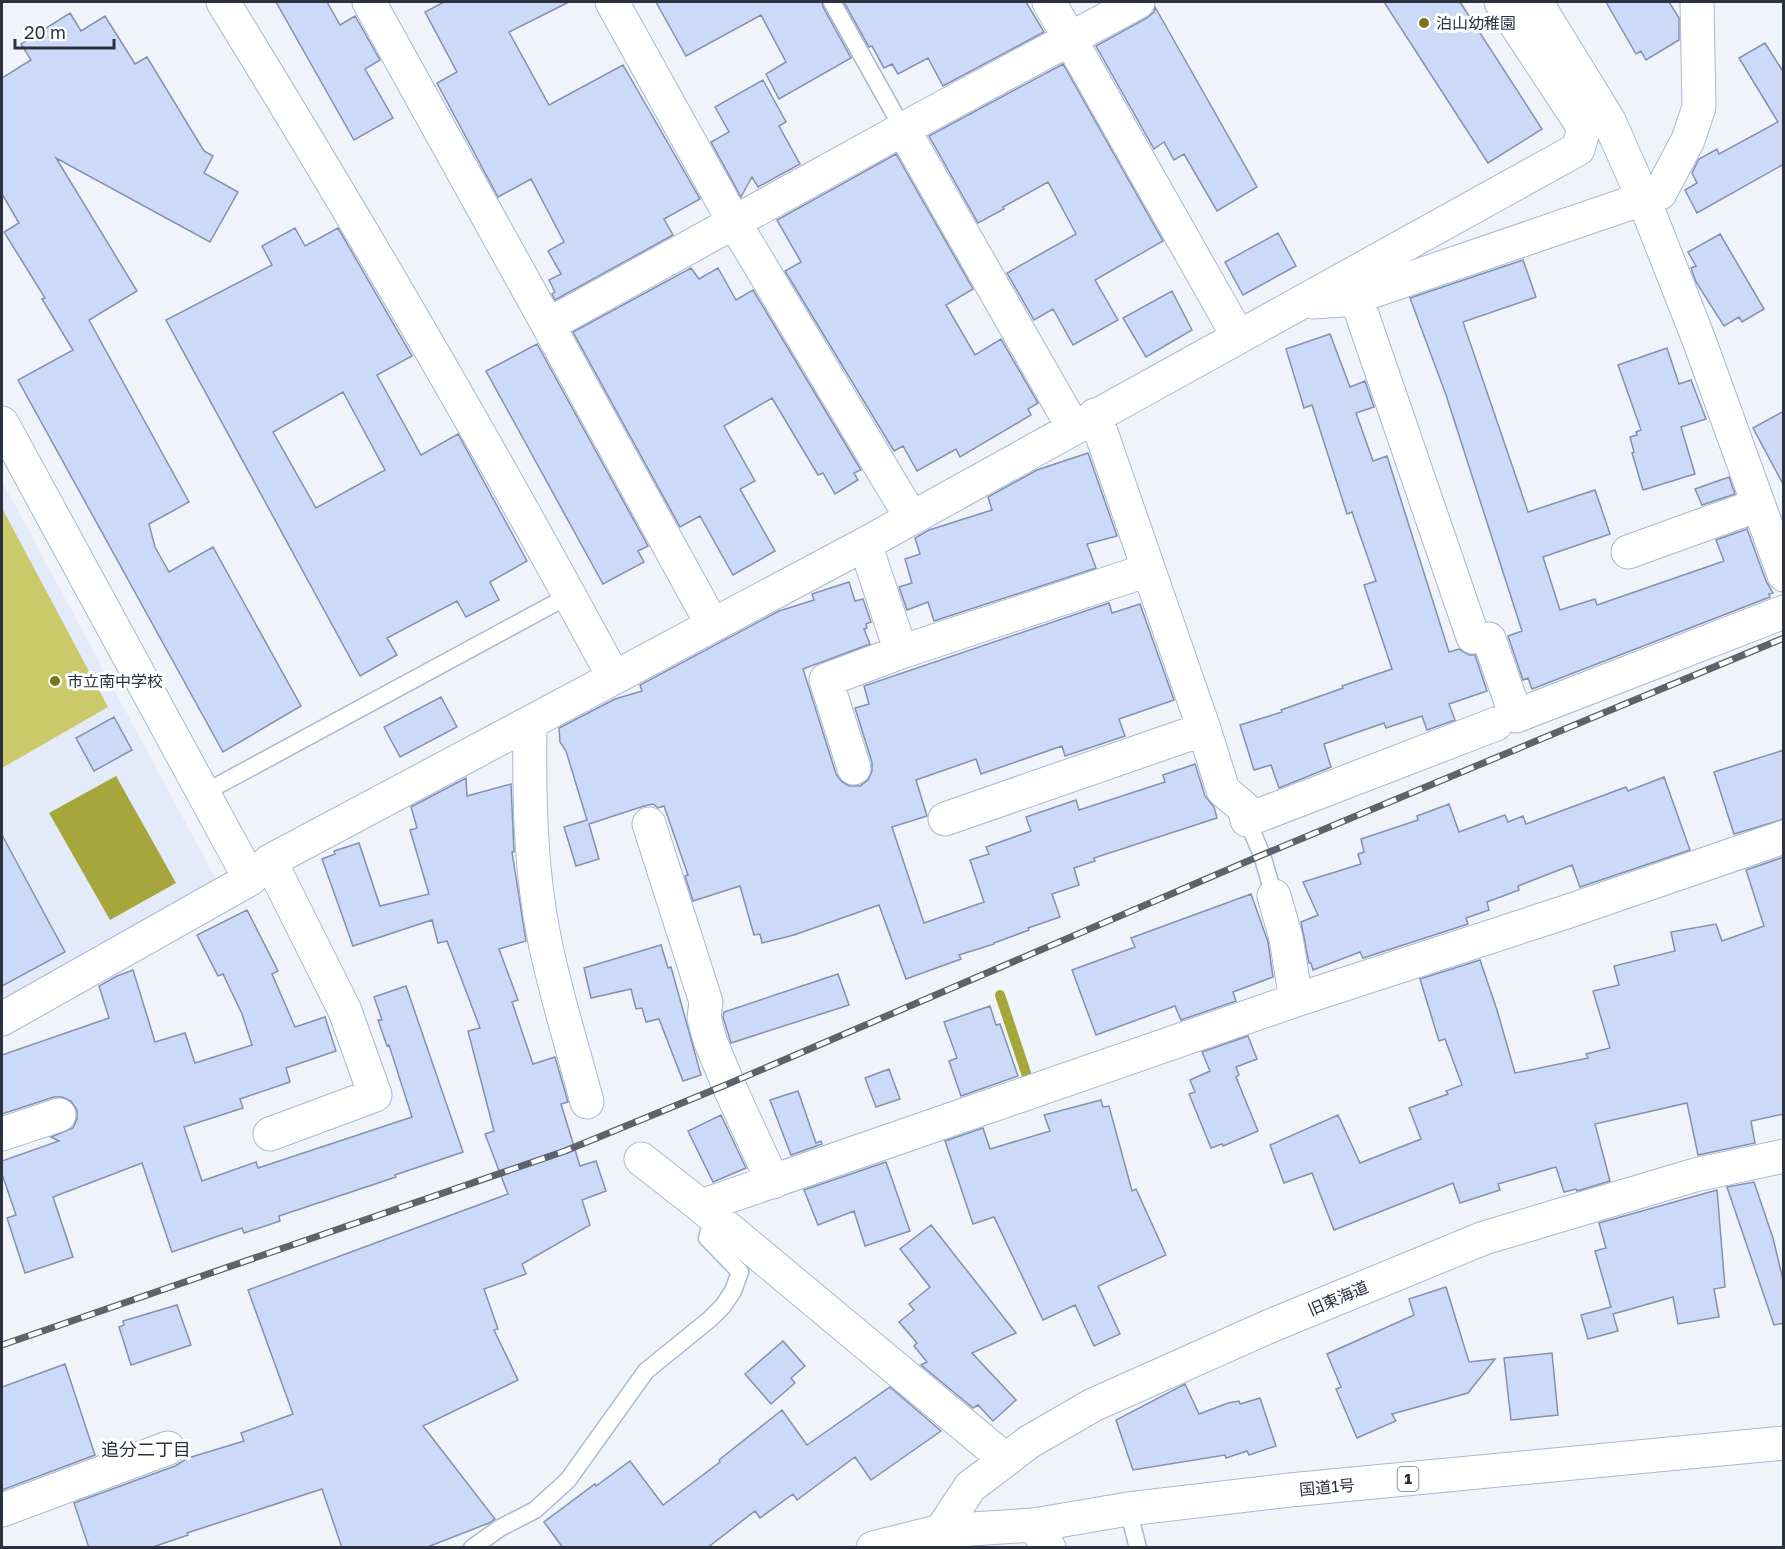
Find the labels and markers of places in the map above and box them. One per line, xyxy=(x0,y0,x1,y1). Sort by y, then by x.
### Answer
place label: 泊山幼稚園 xyxy=(1436,13,1516,33)
marker: 泊山幼稚園 xyxy=(1417,16,1431,30)
place label: 市立南中学校 xyxy=(67,671,163,691)
marker: 市立南中学校 xyxy=(48,674,62,688)

